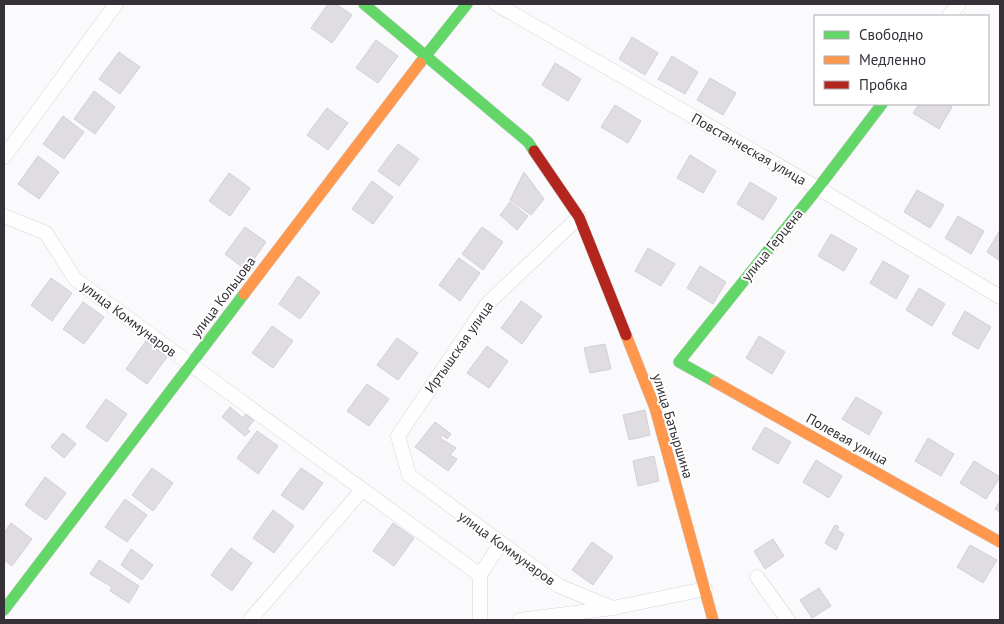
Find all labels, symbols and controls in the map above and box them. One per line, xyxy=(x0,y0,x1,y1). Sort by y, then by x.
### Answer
legend xyxy=(814,15,989,105)
text: Свободно xyxy=(859,25,923,44)
text: Медленно xyxy=(859,50,926,69)
text: Пробка xyxy=(859,75,908,94)
street label: Повстанческая улица xyxy=(688,109,810,189)
street label: улица Герцена xyxy=(737,205,807,285)
street label: улица Кольцова xyxy=(187,253,259,341)
street label: улица Коммунаров xyxy=(77,277,181,361)
street label: Иртышская улица xyxy=(421,298,497,396)
street label: улица Батыршина xyxy=(648,371,698,481)
street label: Полевая улица xyxy=(803,409,891,469)
street label: улица Коммунаров xyxy=(455,507,559,589)

